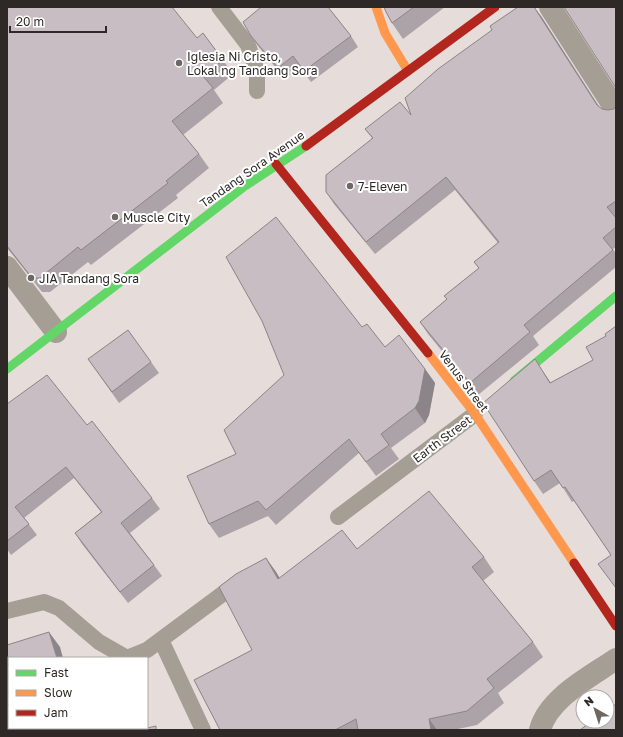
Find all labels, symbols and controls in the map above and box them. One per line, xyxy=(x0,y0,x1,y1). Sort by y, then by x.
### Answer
scale bar xyxy=(10,8,106,34)
text: 20 m xyxy=(16,14,44,29)
place label: Iglesia Ni Cristo, Lokal ng Tandang Sora xyxy=(187,49,318,78)
marker: Iglesia Ni Cristo, Lokal ng Tandang Sora xyxy=(174,58,184,68)
street label: Tandang Sora Avenue xyxy=(197,127,307,211)
place label: 7-Eleven xyxy=(358,179,408,194)
marker: 7-Eleven xyxy=(345,181,355,191)
place label: Muscle City xyxy=(123,210,191,225)
marker: Muscle City xyxy=(110,212,120,222)
place label: JIA Tandang Sora xyxy=(39,271,139,286)
marker: JIA Tandang Sora xyxy=(26,273,36,283)
street label: Venus Street xyxy=(436,347,492,415)
street label: Earth Street xyxy=(410,412,474,466)
legend xyxy=(8,657,148,729)
text: Fast xyxy=(44,665,69,680)
text: Slow xyxy=(44,685,72,700)
north arrow xyxy=(575,689,615,729)
text: N xyxy=(581,693,596,709)
text: Jam xyxy=(44,705,68,720)

